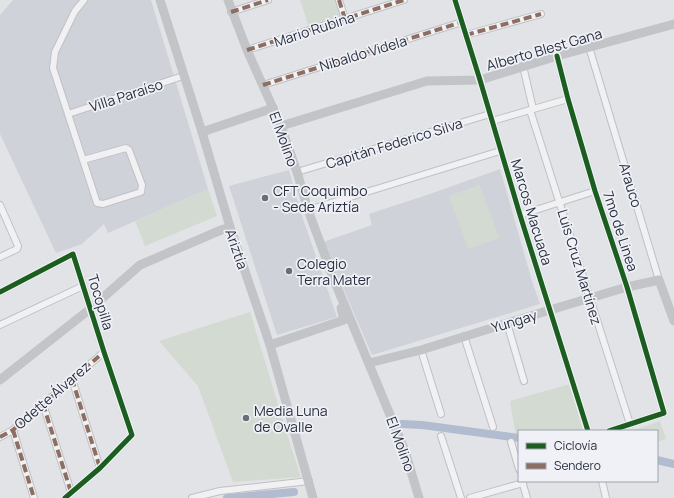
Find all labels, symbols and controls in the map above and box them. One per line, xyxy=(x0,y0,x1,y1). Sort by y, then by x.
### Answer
street label: Mario Rubina xyxy=(271,7,357,51)
street label: Alberto Blest Gana xyxy=(484,23,604,75)
street label: Nibaldo Videla xyxy=(317,31,409,75)
street label: Villa Paraíso xyxy=(87,74,165,116)
street label: El Molino xyxy=(265,109,303,169)
street label: Capitán Federico Silva xyxy=(323,113,465,173)
street label: Marcos Macuada xyxy=(507,157,557,267)
street label: Arauco xyxy=(615,160,647,210)
place label: CFT Coquimbo - Sede Ariztía xyxy=(273,181,367,216)
street label: 7mo de Linea xyxy=(599,188,643,274)
marker: CFT Coquimbo - Sede Ariztía xyxy=(260,193,270,203)
street label: Luis Cruz Martínez xyxy=(553,207,607,327)
street label: Ariztía xyxy=(221,226,253,272)
place label: Colegio Terra Mater xyxy=(297,254,371,289)
marker: Colegio Terra Mater xyxy=(284,266,294,276)
street label: Tocopilla xyxy=(84,272,118,332)
street label: Yungay xyxy=(489,305,540,337)
street label: Odette Álvarez xyxy=(10,357,94,433)
place label: Media Luna de Ovalle xyxy=(254,401,328,436)
marker: Media Luna de Ovalle xyxy=(241,413,251,423)
street label: El Molino xyxy=(382,414,420,474)
legend xyxy=(518,430,658,482)
text: Ciclovía xyxy=(554,437,597,454)
text: Sendero xyxy=(554,457,601,474)

